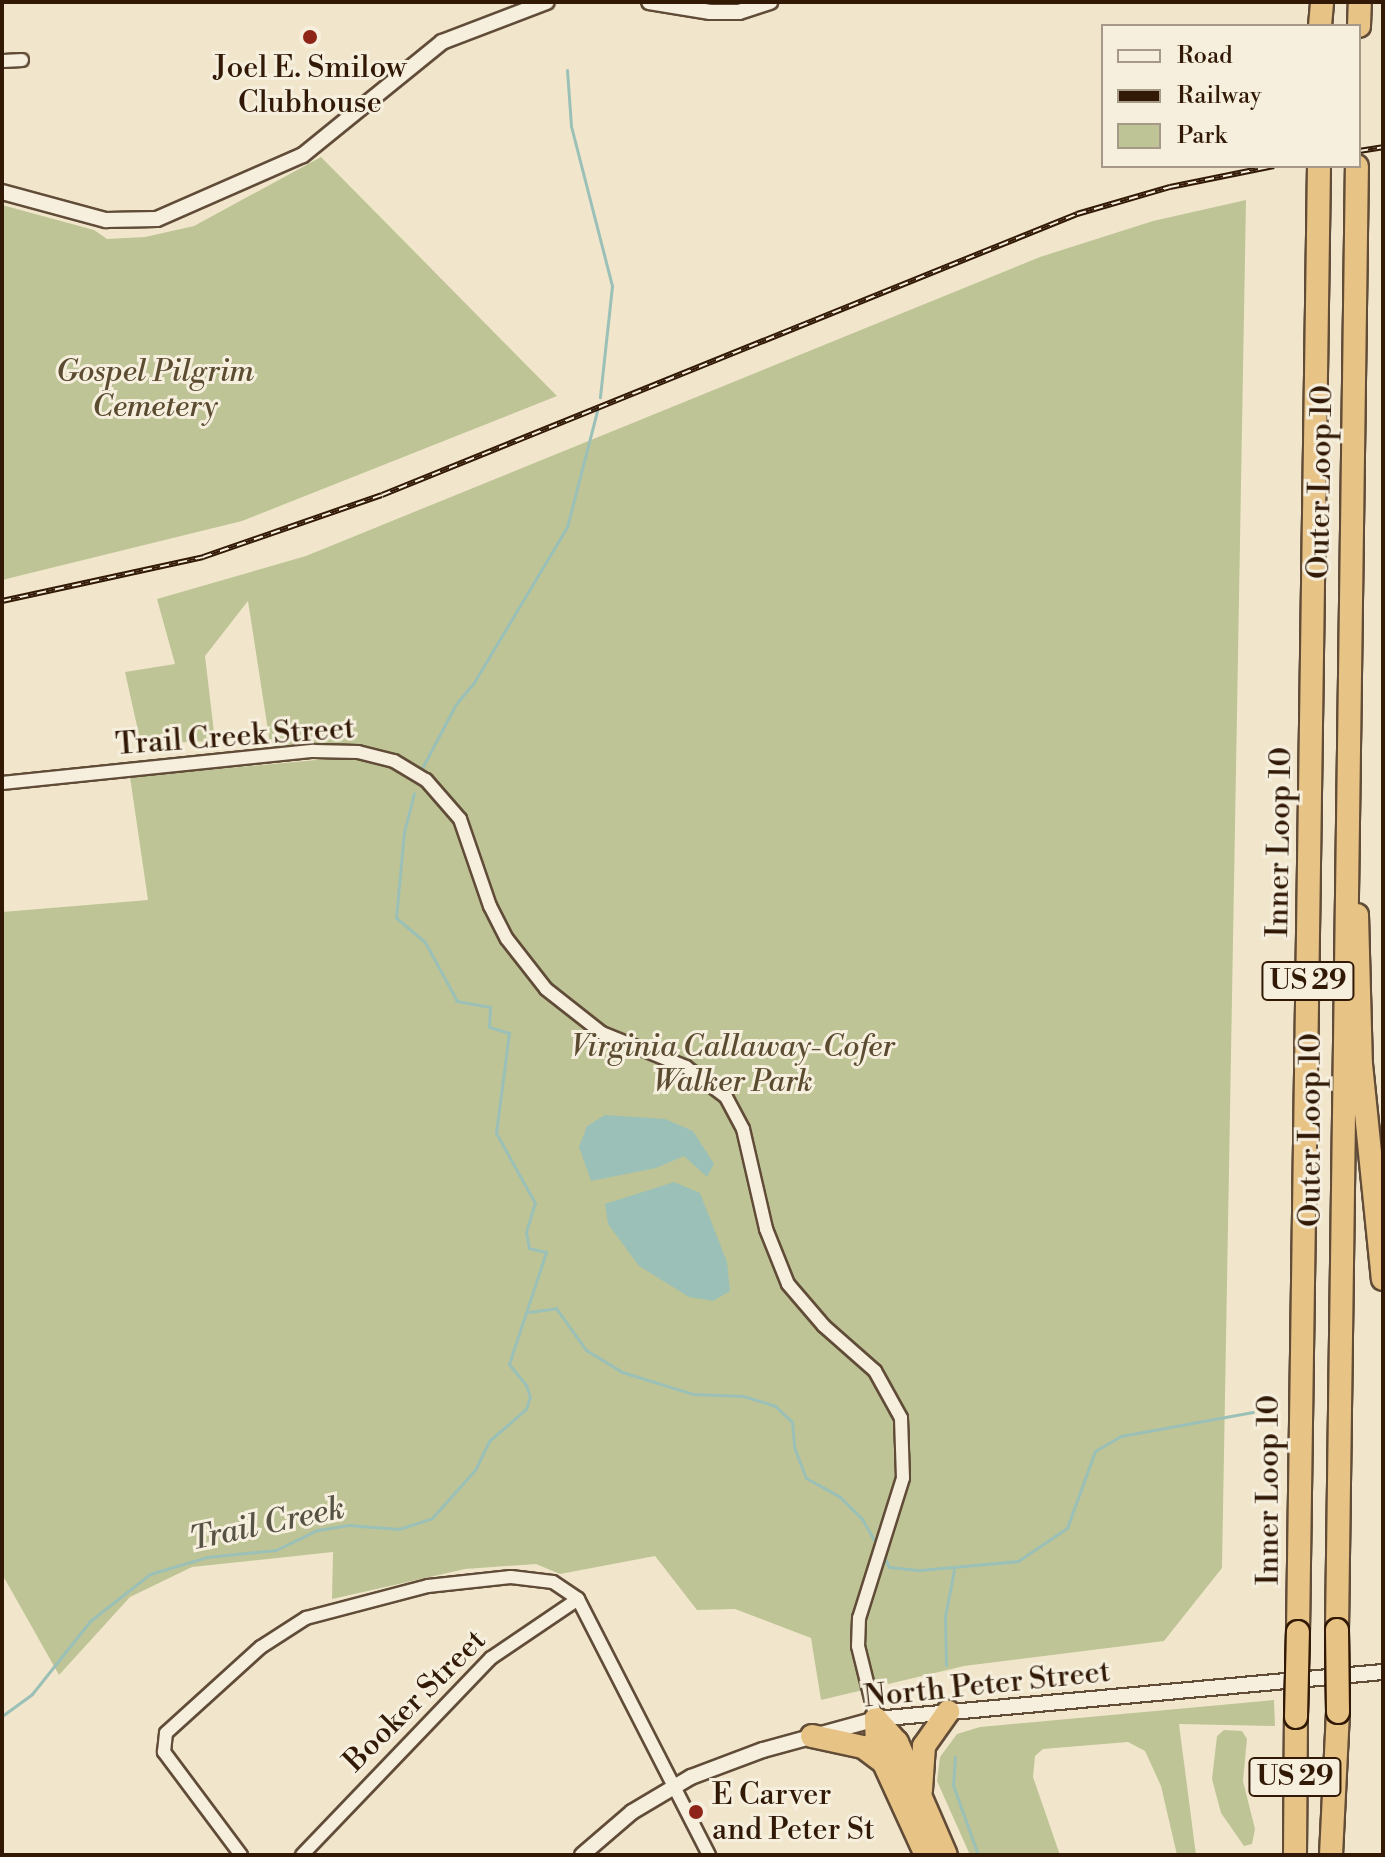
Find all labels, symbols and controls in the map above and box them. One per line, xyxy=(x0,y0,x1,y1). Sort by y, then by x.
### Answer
legend xyxy=(1101,24,1361,168)
marker: Joel E. Smilow Clubhouse xyxy=(301,28,319,46)
text: Road xyxy=(1177,41,1233,71)
place label: Joel E. Smilow Clubhouse xyxy=(214,50,406,120)
text: Railway xyxy=(1177,81,1262,111)
text: Park xyxy=(1177,121,1227,151)
park label: Gospel Pilgrim Cemetery xyxy=(56,354,254,424)
street label: Outer Loop 10 xyxy=(1301,385,1341,579)
street label: Trail Creek Street xyxy=(114,711,356,763)
street label: Inner Loop 10 xyxy=(1260,747,1300,937)
road number: US 29 xyxy=(1260,957,1356,1005)
park label: Virginia Callaway-Cofer Walker Park xyxy=(571,1029,895,1100)
street label: Outer Loop 10 xyxy=(1293,1033,1329,1227)
street label: Inner Loop 10 xyxy=(1251,1395,1287,1585)
water label: Trail Creek xyxy=(186,1489,348,1559)
street label: Booker Street xyxy=(337,1623,493,1779)
street label: North Peter Street xyxy=(862,1654,1112,1716)
road number: US 29 xyxy=(1247,1753,1343,1801)
place label: E Carver and Peter St xyxy=(712,1777,875,1848)
marker: E Carver and Peter St xyxy=(687,1803,705,1821)

